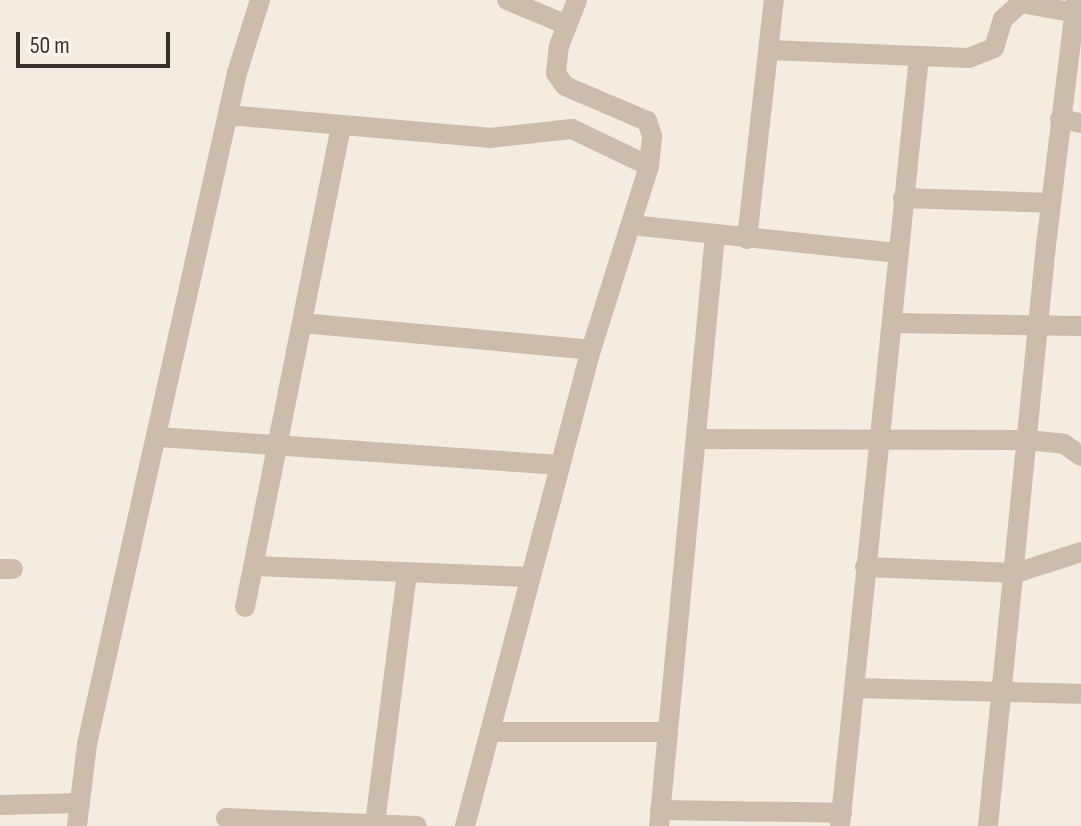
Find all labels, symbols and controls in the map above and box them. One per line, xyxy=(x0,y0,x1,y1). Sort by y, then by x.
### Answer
scale bar xyxy=(20,16,174,66)
text: 50 m xyxy=(30,31,70,60)

